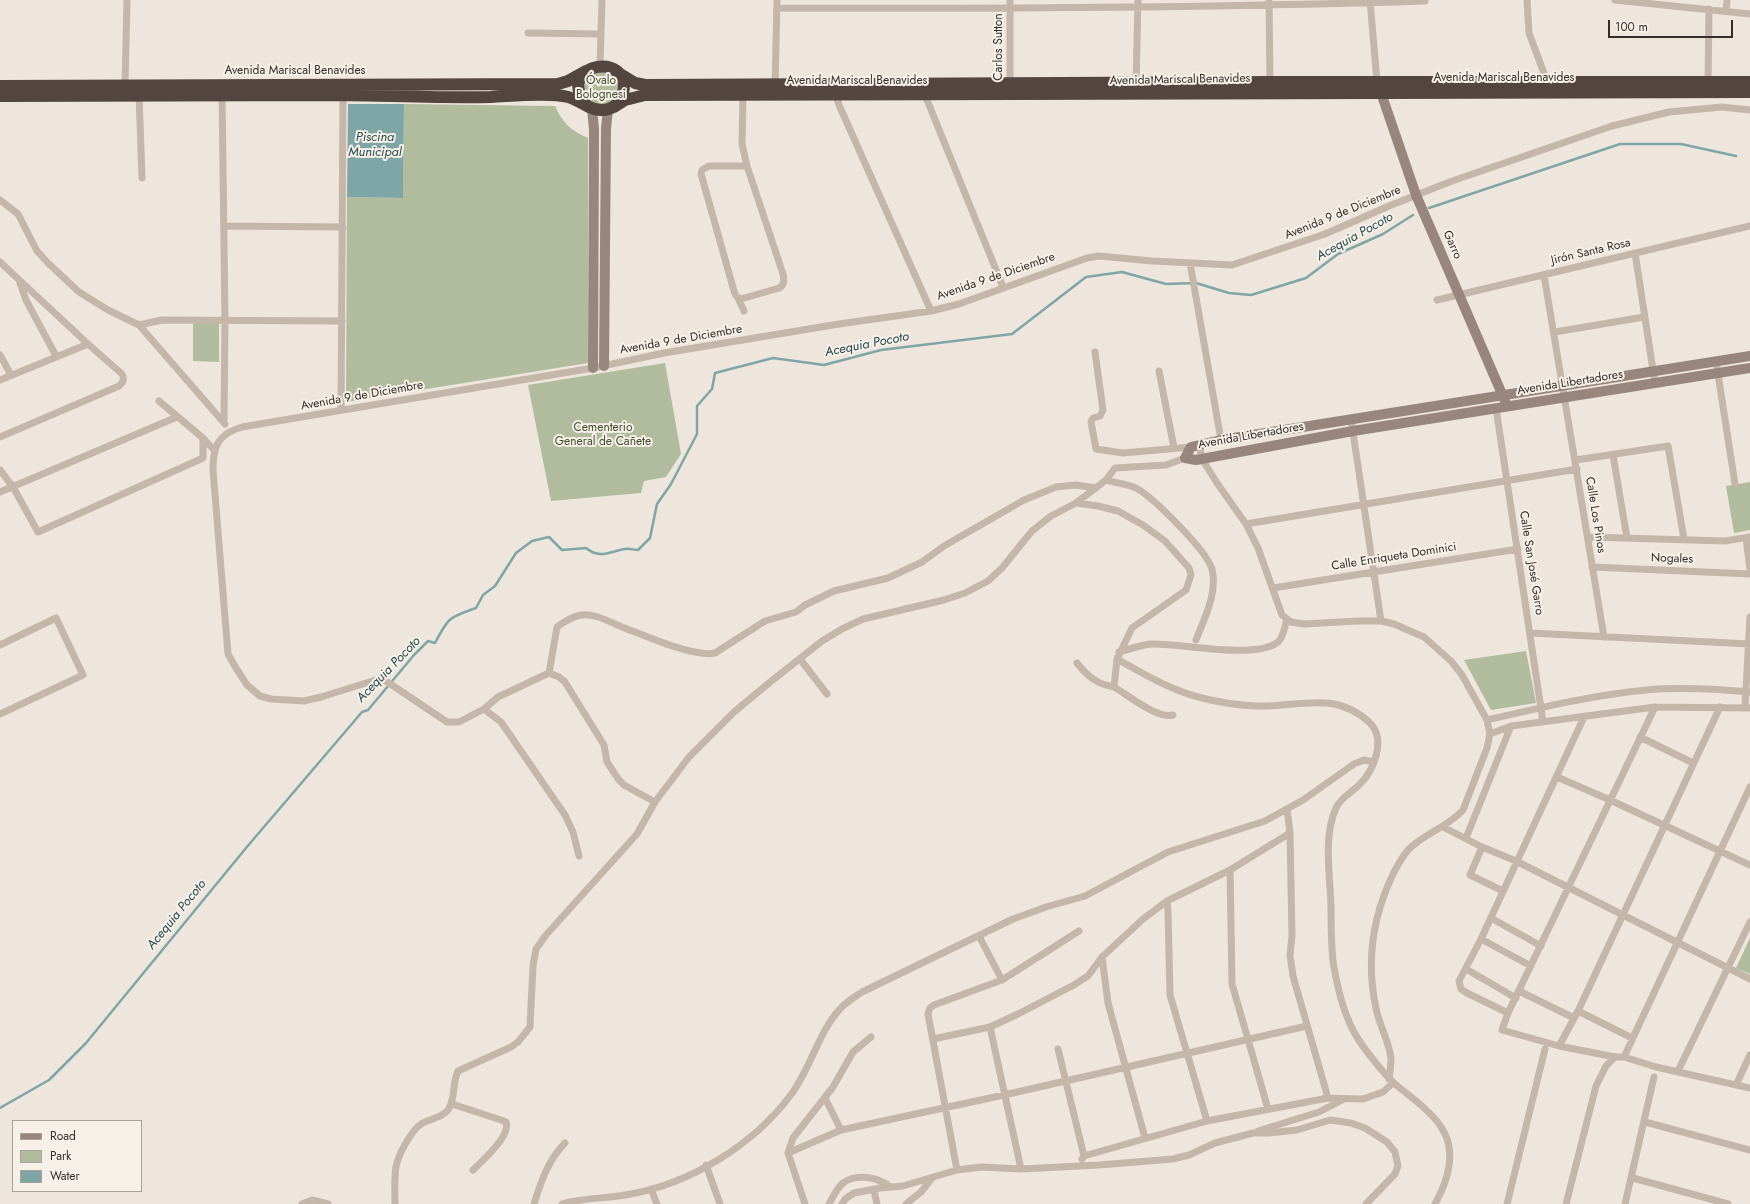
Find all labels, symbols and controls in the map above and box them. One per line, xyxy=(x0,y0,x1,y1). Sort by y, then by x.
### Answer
scale bar xyxy=(1610,12,1735,38)
street label: Carlos Sutton xyxy=(992,13,1006,81)
text: 100 m xyxy=(1615,18,1648,36)
street label: Avenida Mariscal Benavides xyxy=(225,64,365,78)
street label: Avenida Mariscal Benavides xyxy=(1434,71,1574,85)
street label: Avenida Mariscal Benavides xyxy=(1109,72,1251,88)
park label: Óvalo Bolognesi xyxy=(576,74,626,102)
street label: Avenida Mariscal Benavides xyxy=(787,74,927,88)
water label: Piscina Municipal xyxy=(348,130,402,161)
street label: Avenida 9 de Diciembre xyxy=(1283,183,1403,243)
water label: Acequia Pocoto xyxy=(1314,210,1396,264)
street label: Garro xyxy=(1439,229,1465,261)
street label: Jirón Santa Rosa xyxy=(1550,236,1632,268)
street label: Avenida 9 de Diciembre xyxy=(935,250,1057,304)
street label: Avenida 9 de Diciembre xyxy=(619,322,743,358)
water label: Acequia Pocoto xyxy=(824,329,910,361)
street label: Avenida Libertadores xyxy=(1516,368,1624,398)
street label: Avenida 9 de Diciembre xyxy=(300,378,424,414)
street label: Avenida Libertadores xyxy=(1197,420,1305,452)
park label: Cementerio General de Cañete xyxy=(555,421,651,449)
street label: Calle Los Pinos xyxy=(1582,476,1608,554)
street label: Calle San José Garro xyxy=(1516,510,1546,616)
street label: Calle Enriqueta Dominici xyxy=(1330,540,1458,574)
street label: Nogales xyxy=(1651,551,1693,567)
water label: Acequia Pocoto xyxy=(354,634,424,706)
water label: Acequia Pocoto xyxy=(144,877,210,953)
legend xyxy=(12,1120,142,1192)
text: Road xyxy=(50,1127,76,1145)
text: Park xyxy=(50,1147,71,1165)
text: Water xyxy=(50,1167,80,1185)

